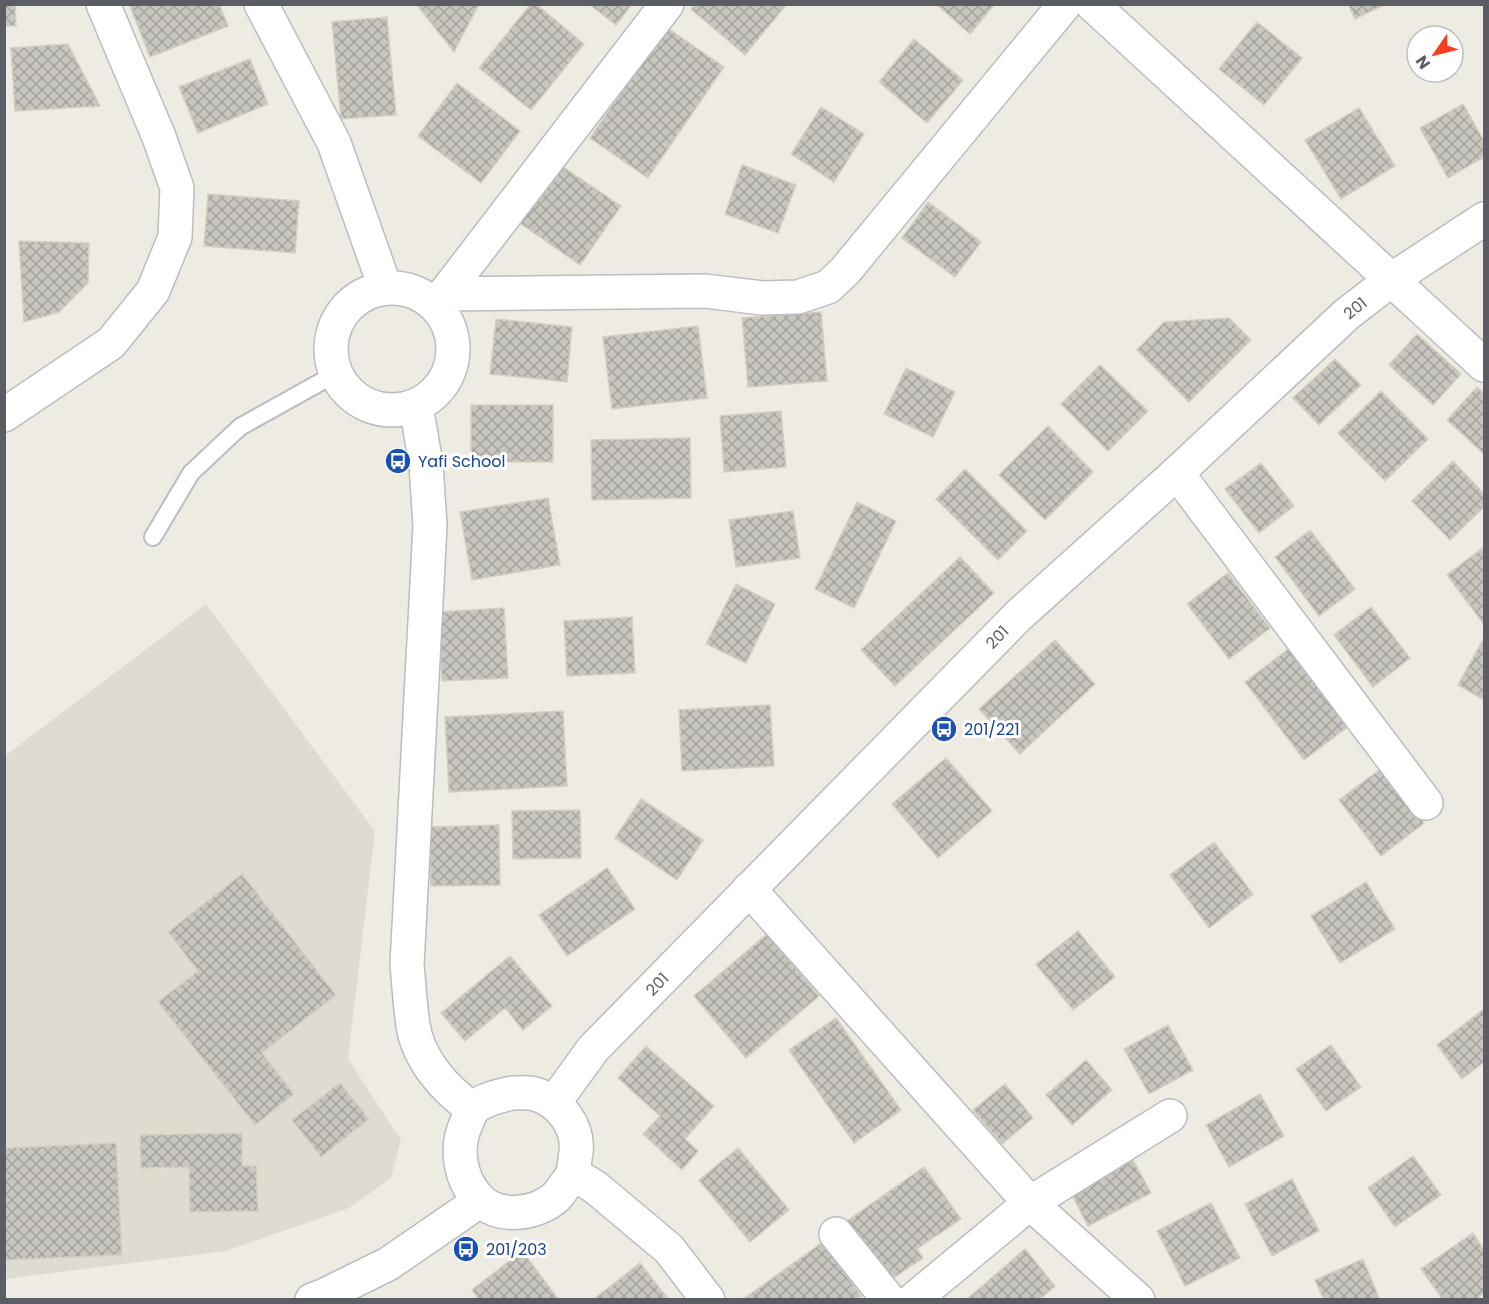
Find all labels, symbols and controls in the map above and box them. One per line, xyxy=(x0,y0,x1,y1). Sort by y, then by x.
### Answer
north arrow xyxy=(1405,24,1465,84)
text: N xyxy=(1410,51,1436,74)
street label: 201 xyxy=(1339,292,1372,325)
bus stop icon: Yafi School xyxy=(383,446,413,476)
place label: Yafi School xyxy=(418,450,505,473)
street label: 201 xyxy=(981,621,1014,654)
bus stop icon: 201/221 xyxy=(929,714,959,744)
place label: 201/221 xyxy=(964,718,1020,741)
street label: 201 xyxy=(641,968,674,1001)
bus stop icon: 201/203 xyxy=(451,1234,481,1264)
place label: 201/203 xyxy=(486,1238,547,1261)

